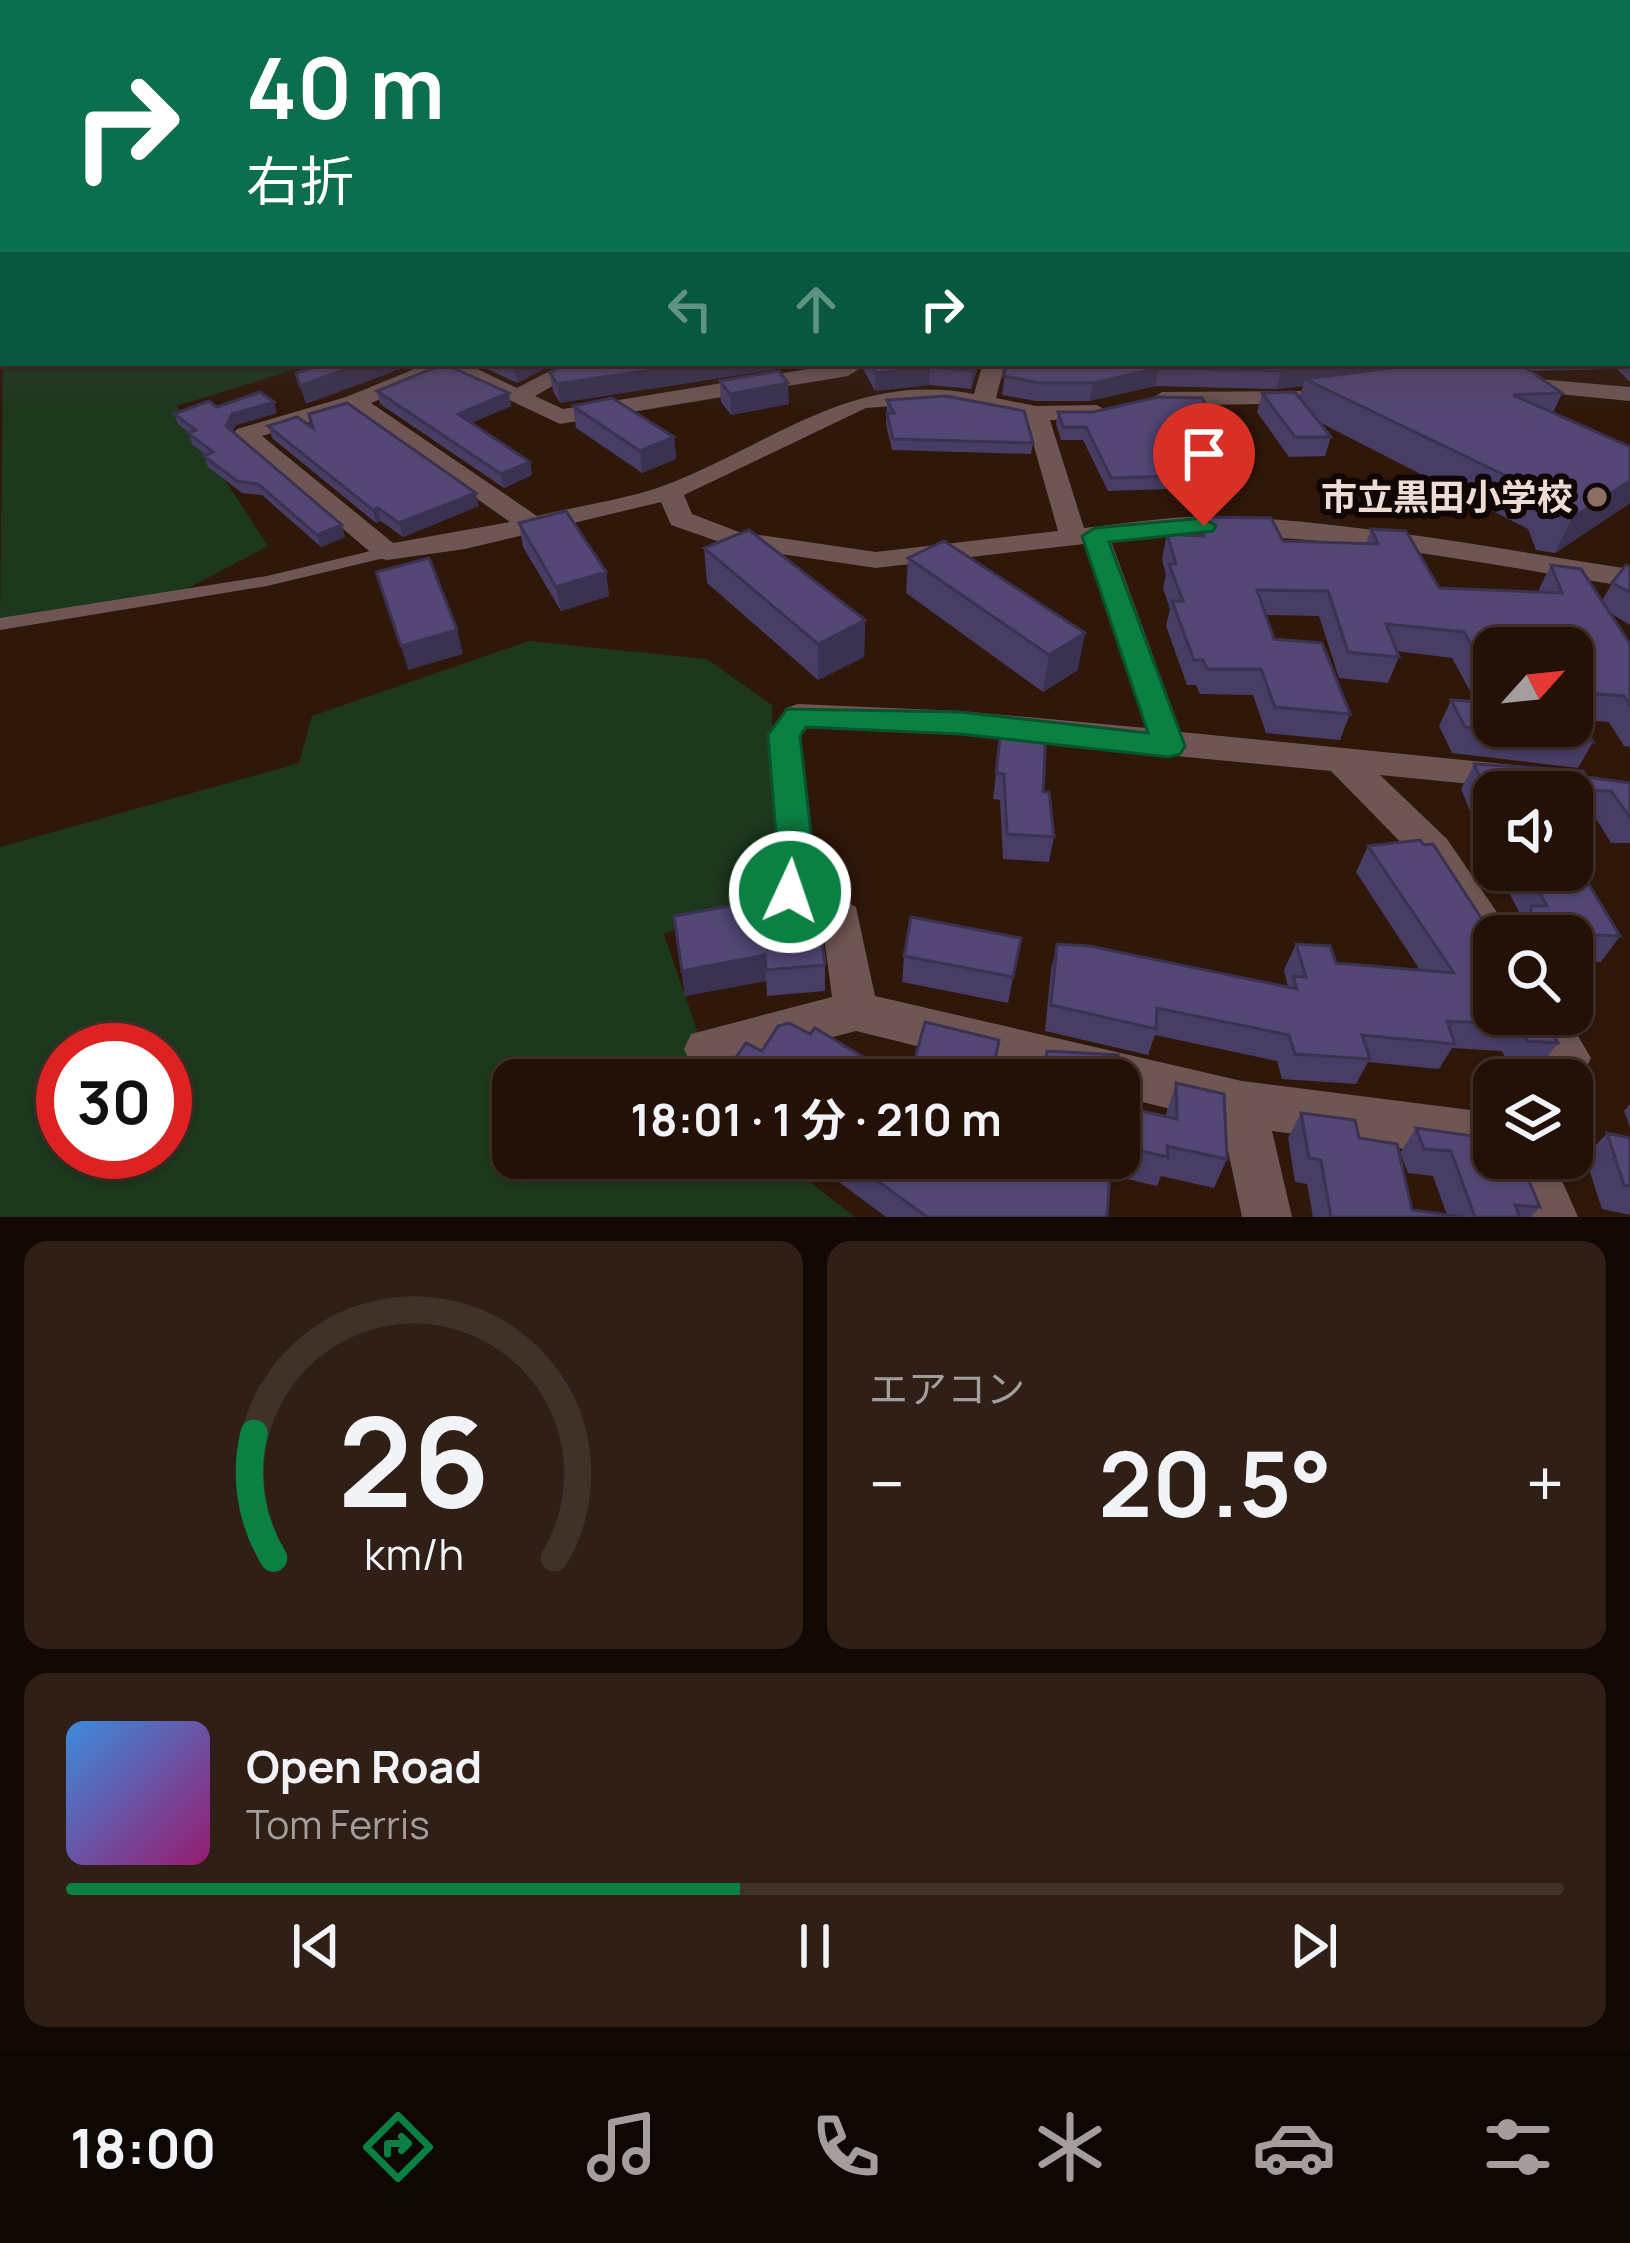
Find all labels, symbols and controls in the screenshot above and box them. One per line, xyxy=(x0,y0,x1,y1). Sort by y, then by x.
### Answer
text: 40 m xyxy=(246,29,445,144)
icon: right xyxy=(48,48,204,204)
text: 右折 xyxy=(246,143,354,217)
icon: left xyxy=(657,276,723,342)
icon: ahead xyxy=(783,276,849,342)
icon: right xyxy=(909,276,975,342)
pin xyxy=(1153,403,1255,526)
icon: arrive xyxy=(1171,421,1237,487)
place label: 市立黒田小学校 xyxy=(1321,472,1573,521)
marker: 市立黒田小学校 xyxy=(1584,484,1610,510)
north arrow xyxy=(1473,627,1593,747)
map controls xyxy=(1473,627,1593,1179)
button: sound xyxy=(1473,771,1593,891)
position arrow xyxy=(727,829,853,955)
button: search xyxy=(1473,915,1593,1035)
speed limit sign: 30 xyxy=(36,1023,192,1179)
button: layers xyxy=(1473,1059,1593,1179)
text: 18:01 · 1 分 · 210 m xyxy=(630,1088,1002,1150)
text: エアコン xyxy=(869,1361,1025,1415)
text: 26 xyxy=(338,1374,489,1544)
text: 20.5° xyxy=(1099,1421,1332,1544)
text: − xyxy=(869,1438,905,1528)
text: + xyxy=(1526,1438,1564,1528)
text: km/h xyxy=(364,1524,463,1583)
text: Open Road xyxy=(246,1735,482,1797)
text: Tom Ferris xyxy=(246,1797,430,1851)
icon: previous xyxy=(283,1913,349,1979)
icon: pause xyxy=(782,1913,848,1979)
icon: next xyxy=(1281,1913,1347,1979)
icon: directions xyxy=(356,2105,440,2189)
icon: music xyxy=(580,2105,664,2189)
icon: phone xyxy=(804,2105,888,2189)
icon: climate xyxy=(1028,2105,1112,2189)
icon: car xyxy=(1252,2105,1336,2189)
icon: filters xyxy=(1476,2105,1560,2189)
text: 18:00 xyxy=(70,2110,216,2184)

